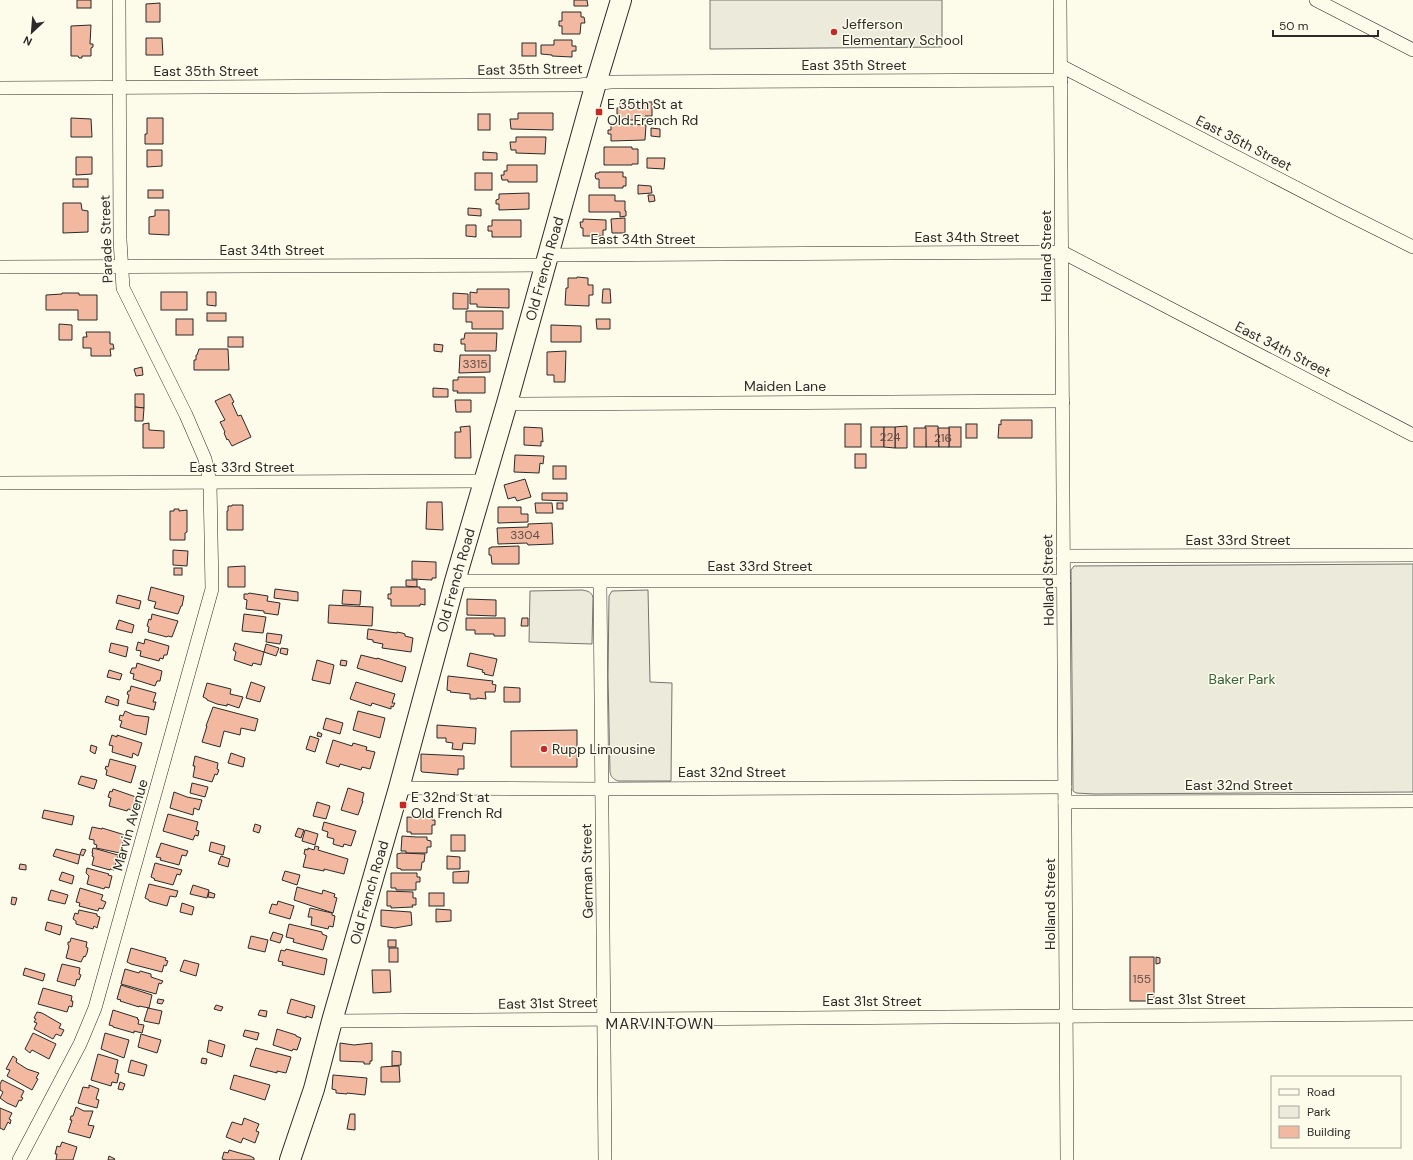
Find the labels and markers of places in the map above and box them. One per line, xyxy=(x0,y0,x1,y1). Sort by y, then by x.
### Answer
place label: Jefferson Elementary School xyxy=(842,15,963,49)
marker: Jefferson Elementary School xyxy=(829,27,839,37)
place label: E 35th St at Old French Rd xyxy=(607,95,698,129)
marker: E 35th St at Old French Rd xyxy=(594,107,604,117)
place label: Rupp Limousine xyxy=(552,740,656,758)
marker: Rupp Limousine xyxy=(539,744,549,754)
place label: E 32nd St at Old French Rd xyxy=(411,788,502,822)
marker: E 32nd St at Old French Rd xyxy=(398,800,408,810)

